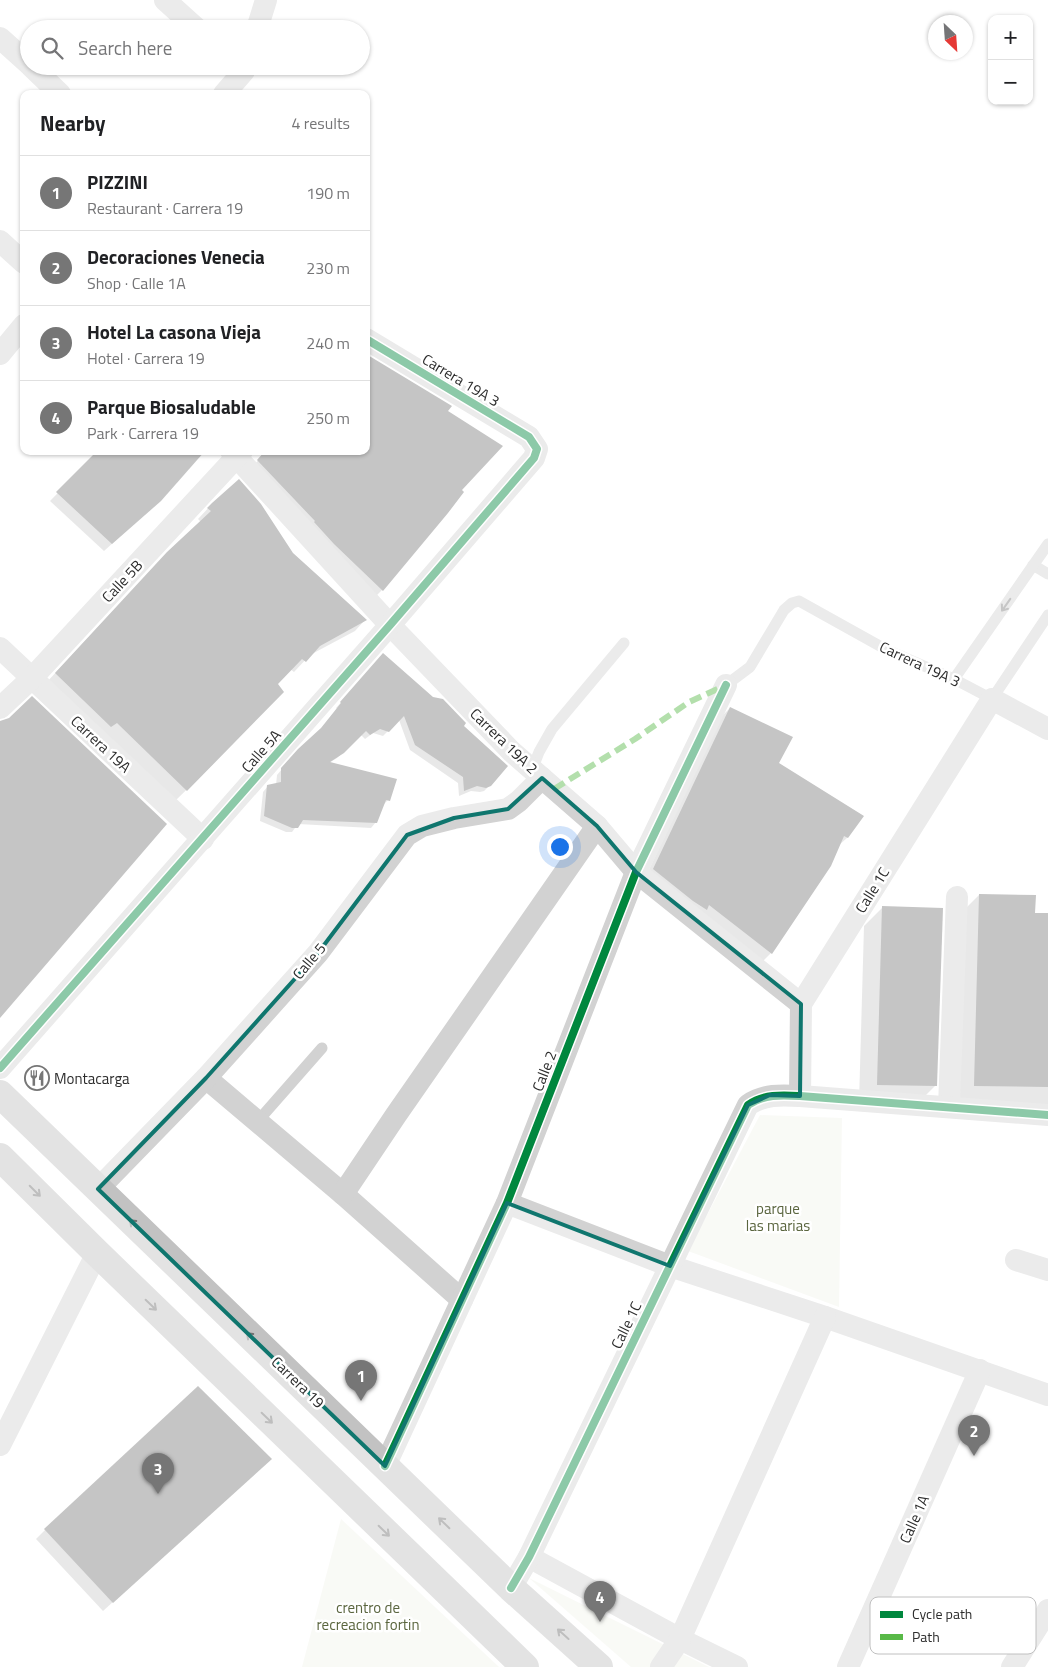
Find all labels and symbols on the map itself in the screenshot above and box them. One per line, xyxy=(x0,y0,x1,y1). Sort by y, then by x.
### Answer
north arrow xyxy=(928,15,973,60)
street label: Carrera 19A 3 xyxy=(418,348,504,412)
street label: Calle 5B xyxy=(96,554,148,608)
one-way arrow xyxy=(1001,598,1011,612)
street label: Carrera 19A 3 xyxy=(876,635,964,693)
street label: Carrera 19A 2 xyxy=(465,703,543,779)
street label: Carrera 19A xyxy=(66,710,136,778)
street label: Calle 5A xyxy=(236,724,286,778)
your location xyxy=(547,834,573,860)
street label: Calle 1C xyxy=(849,863,895,917)
street label: Calle 5 xyxy=(287,938,331,984)
street label: Calle 2 xyxy=(526,1047,562,1095)
restaurant icon: Montacarga xyxy=(24,1065,50,1091)
place label: Montacarga xyxy=(54,1067,130,1090)
one-way arrow xyxy=(28,1185,41,1197)
park label: parque las marias xyxy=(746,1197,810,1237)
one-way arrow xyxy=(129,1219,141,1231)
street label: Calle 1C xyxy=(605,1297,647,1353)
one-way arrow xyxy=(144,1299,157,1311)
one-way arrow xyxy=(246,1331,258,1344)
street label: Carrera 19 xyxy=(266,1351,330,1413)
pin: 1 xyxy=(345,1360,377,1401)
one-way arrow xyxy=(261,1412,274,1424)
pin: 2 xyxy=(958,1415,990,1456)
pin: 3 xyxy=(142,1453,174,1494)
street label: Calle 1A xyxy=(893,1491,935,1547)
one-way arrow xyxy=(438,1517,451,1529)
one-way arrow xyxy=(378,1525,391,1537)
pin: 4 xyxy=(584,1581,616,1622)
park label: crentro de recreacion fortin xyxy=(317,1596,419,1636)
legend xyxy=(870,1597,1036,1654)
text: Cycle path xyxy=(912,1603,972,1624)
text: Path xyxy=(912,1626,940,1647)
one-way arrow xyxy=(557,1628,570,1640)

